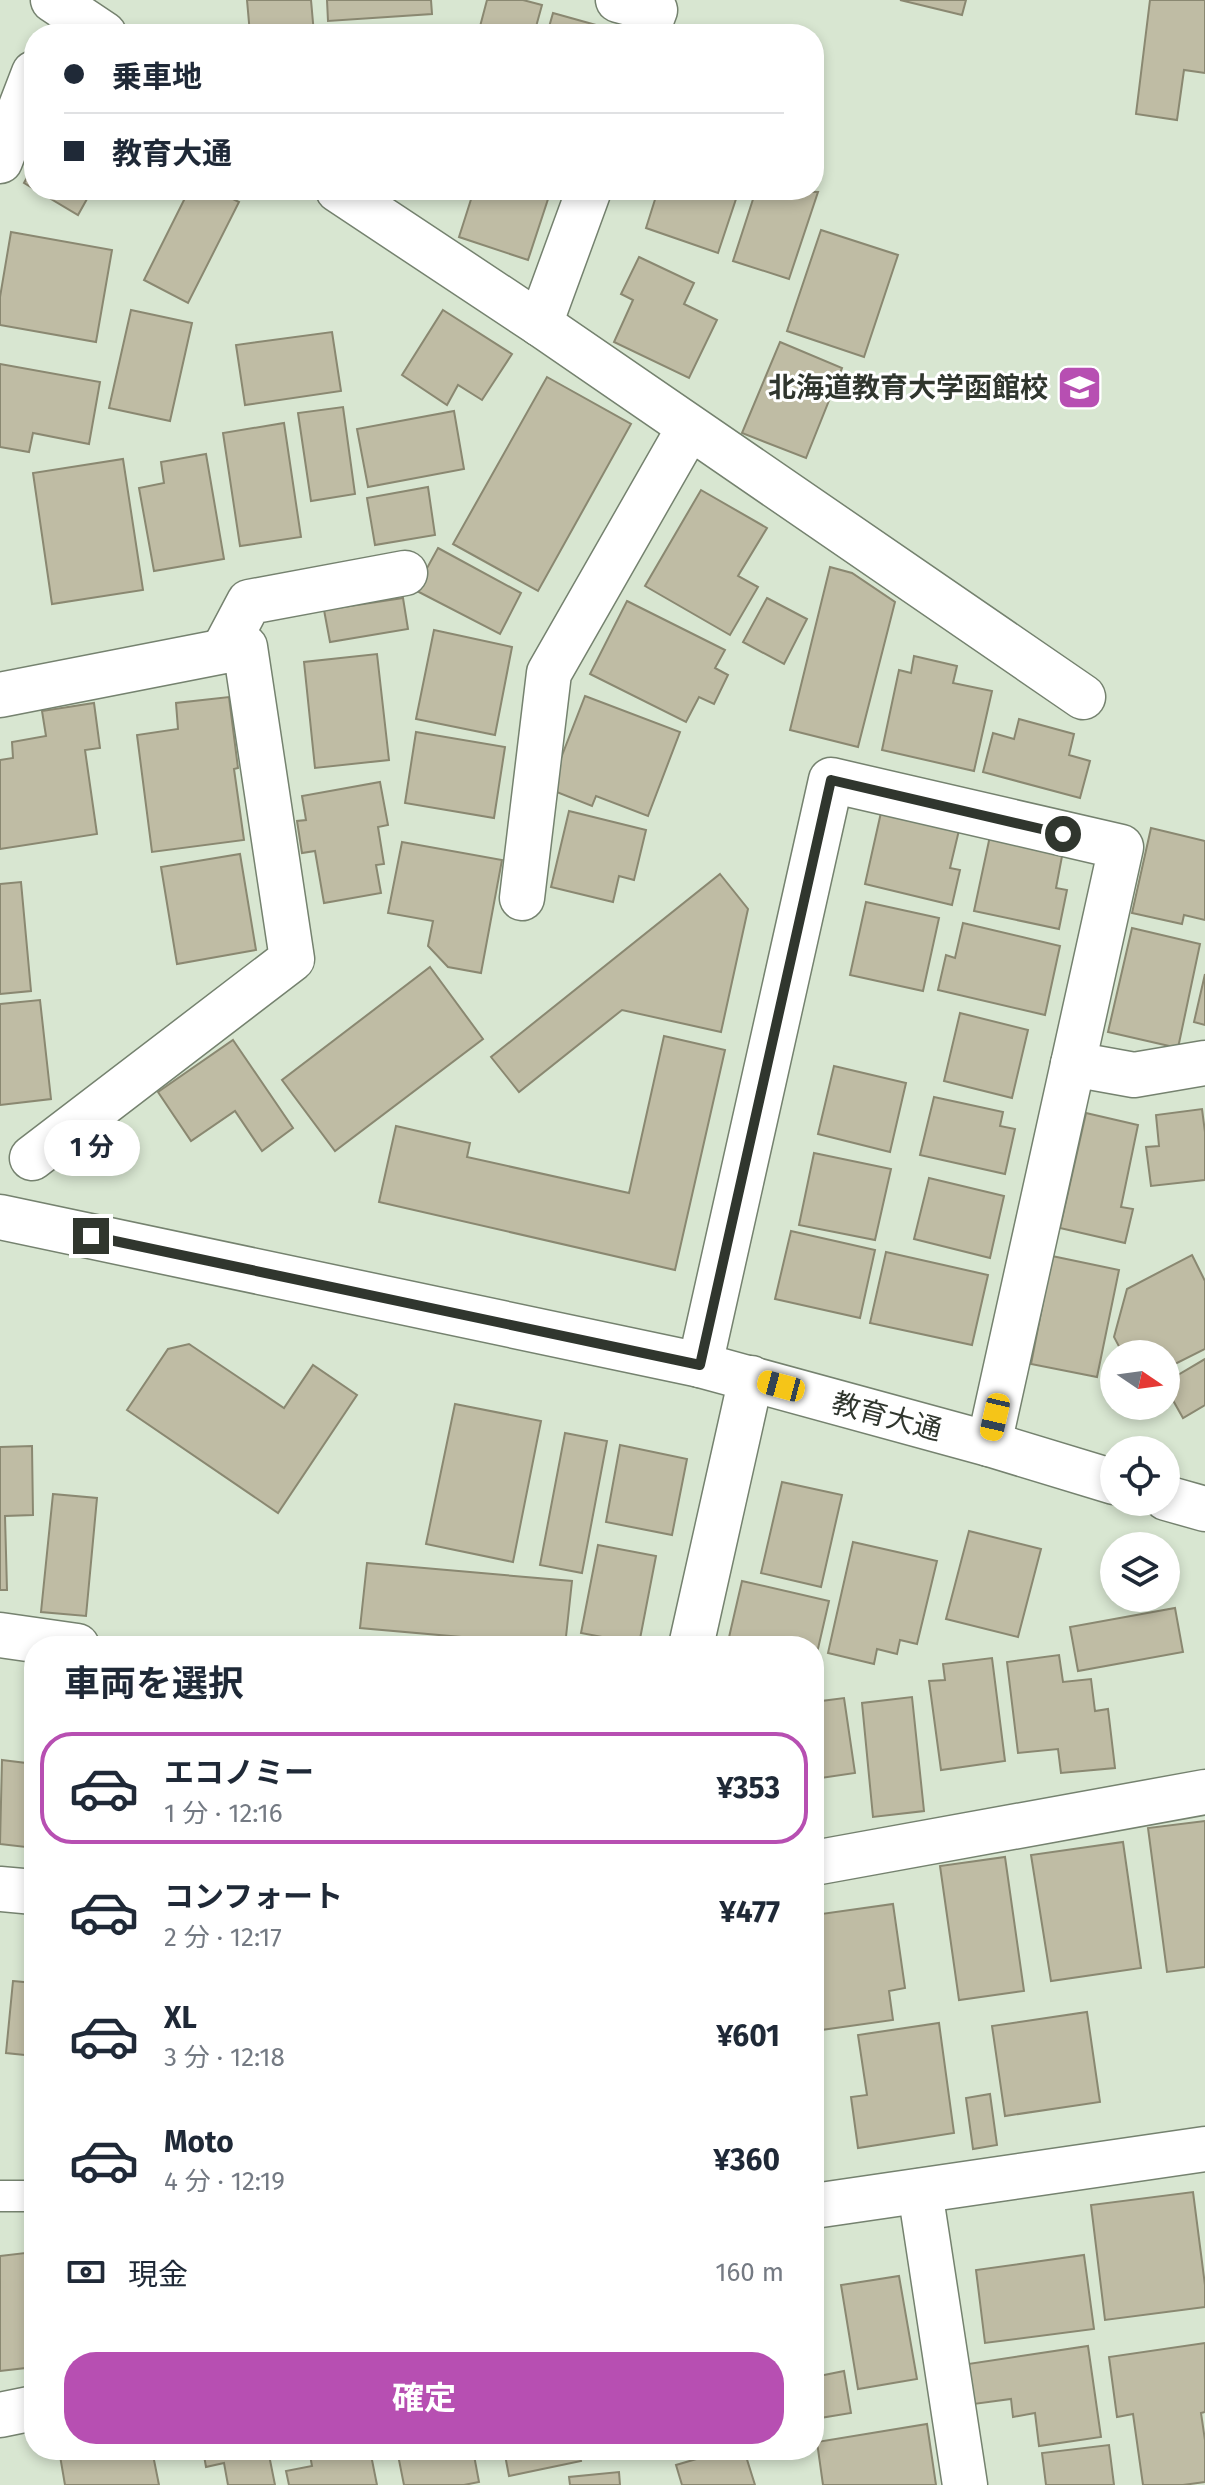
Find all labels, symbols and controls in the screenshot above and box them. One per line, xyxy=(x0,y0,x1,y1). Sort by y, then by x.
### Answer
text: 乗車地 xyxy=(112,59,202,95)
text: 教育大通 xyxy=(112,136,232,172)
school or university icon: 北海道教育大学函館校 xyxy=(1055,363,1103,411)
place label: 北海道教育大学函館校 xyxy=(768,371,1048,404)
route start xyxy=(1045,816,1081,852)
callout: 1 分 xyxy=(43,1120,139,1176)
text: 1 分 xyxy=(70,1132,114,1163)
route end xyxy=(73,1218,109,1254)
north arrow xyxy=(1100,1340,1180,1420)
map controls xyxy=(1100,1340,1180,1612)
car xyxy=(755,1368,807,1404)
street label: 教育大通 xyxy=(829,1386,945,1447)
car xyxy=(978,1391,1012,1443)
button: locate xyxy=(1100,1436,1180,1516)
button: layers xyxy=(1100,1532,1180,1612)
text: 車両を選択 xyxy=(64,1662,244,1706)
icon: car xyxy=(68,1752,140,1824)
text: エコノミー xyxy=(164,1755,314,1791)
text: ¥353 xyxy=(716,1770,780,1806)
text: 1 分 · 12:16 xyxy=(164,1798,283,1829)
icon: car xyxy=(68,1876,140,1948)
text: コンフォート xyxy=(164,1879,343,1915)
text: ¥477 xyxy=(719,1894,780,1930)
text: 2 分 · 12:17 xyxy=(164,1922,282,1953)
icon: car xyxy=(68,2000,140,2072)
text: XL xyxy=(164,2000,197,2036)
text: ¥601 xyxy=(716,2018,780,2054)
text: 3 分 · 12:18 xyxy=(164,2042,285,2073)
icon: car xyxy=(68,2124,140,2196)
text: Moto xyxy=(164,2124,234,2160)
text: ¥360 xyxy=(713,2142,780,2178)
text: 4 分 · 12:19 xyxy=(164,2166,285,2197)
icon: cash xyxy=(64,2250,108,2294)
text: 現金 xyxy=(128,2257,188,2293)
text: 160 m xyxy=(715,2257,784,2288)
button: 確定 xyxy=(64,2352,784,2444)

